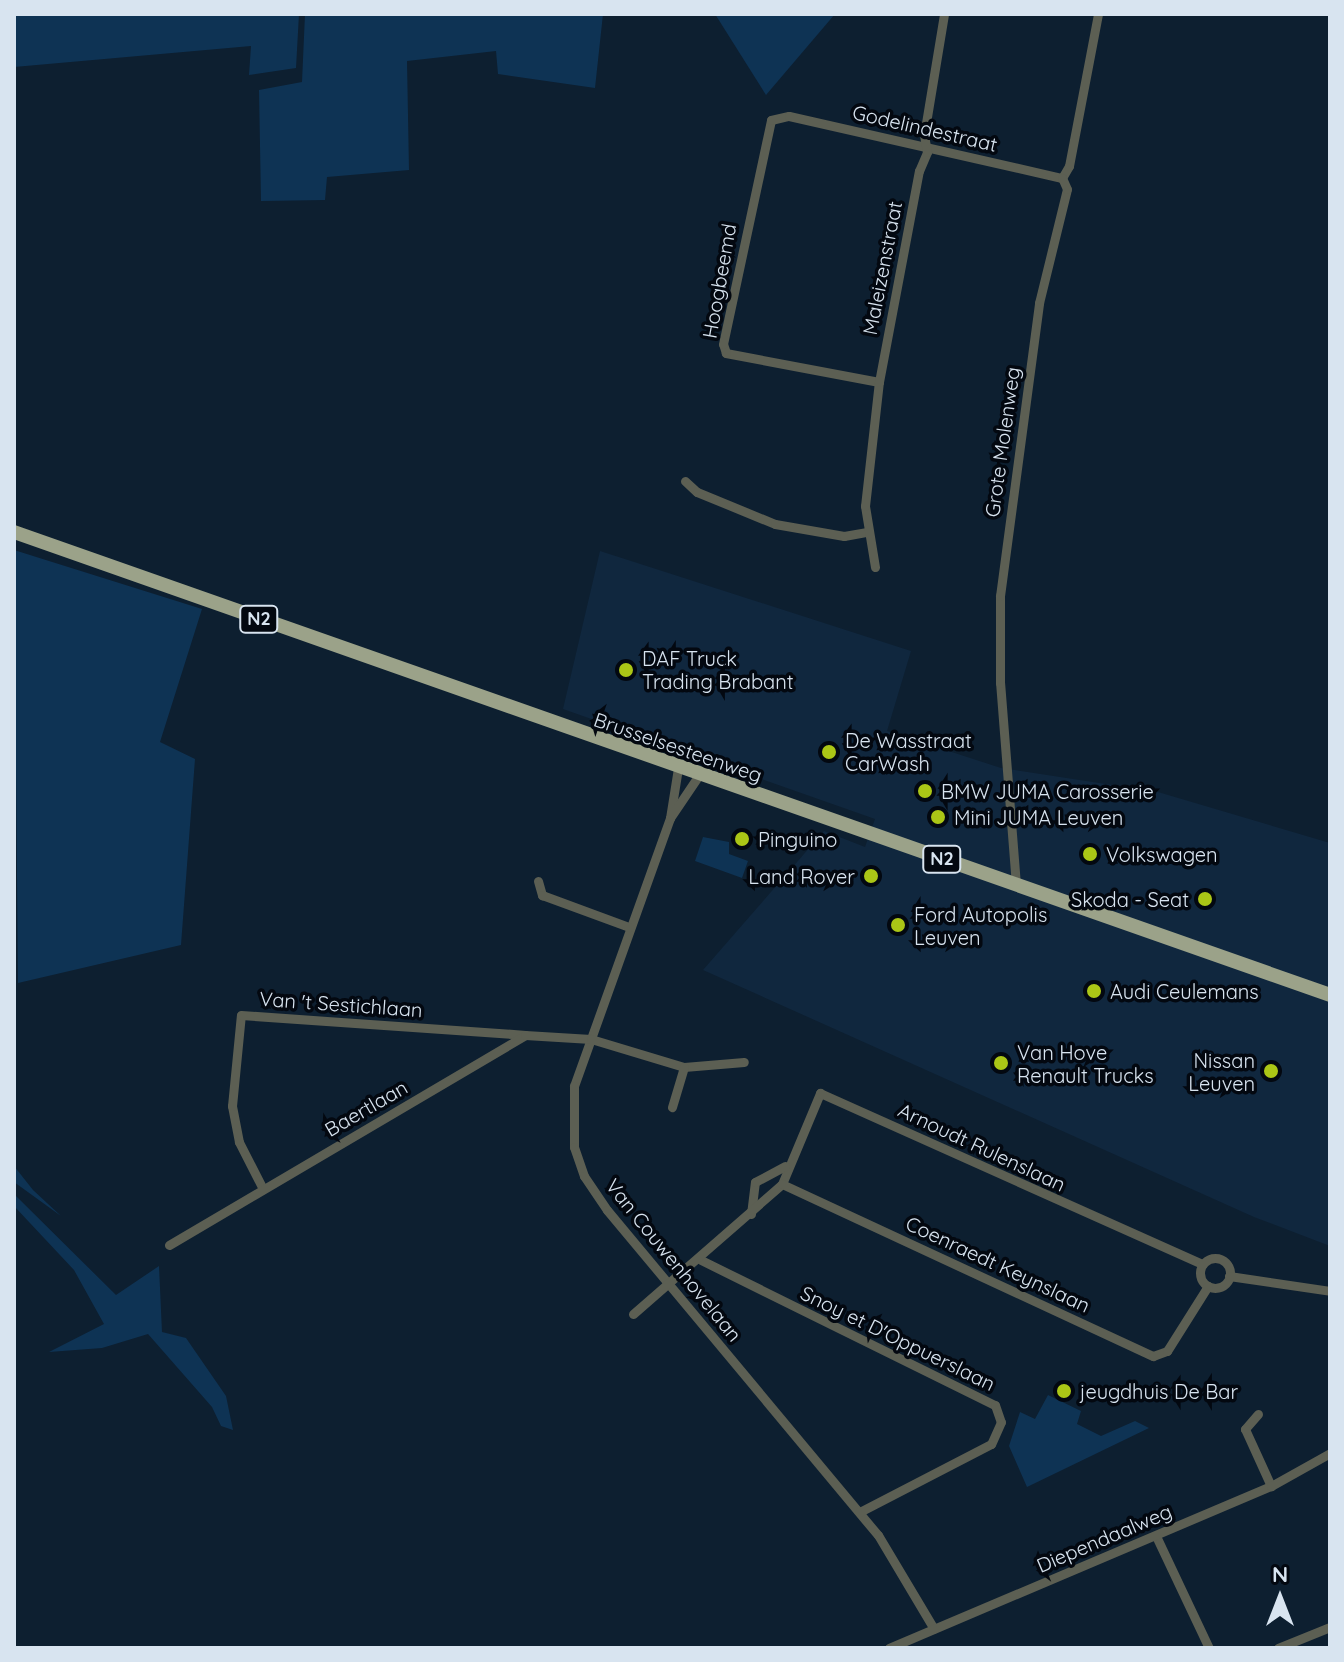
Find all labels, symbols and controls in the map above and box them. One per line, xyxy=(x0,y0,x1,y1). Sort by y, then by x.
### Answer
street label: Godelindestraat xyxy=(850,100,1000,156)
street label: Maleizenstraat xyxy=(857,199,907,337)
street label: Hoogbeemd xyxy=(697,222,741,340)
street label: Grote Molenweg xyxy=(980,365,1024,519)
road number: N2 xyxy=(239,605,279,633)
place label: DAF Truck Trading Brabant xyxy=(642,646,794,693)
marker: DAF Truck Trading Brabant xyxy=(617,661,635,679)
street label: Brusselsesteenweg xyxy=(591,707,765,787)
place label: De Wasstraat CarWash xyxy=(845,728,972,775)
marker: De Wasstraat CarWash xyxy=(820,743,838,761)
place label: BMW JUMA Carosserie xyxy=(941,779,1154,803)
marker: BMW JUMA Carosserie xyxy=(916,782,934,800)
place label: Mini JUMA Leuven xyxy=(954,805,1123,829)
marker: Mini JUMA Leuven xyxy=(929,808,947,826)
place label: Pinguino xyxy=(758,827,837,851)
marker: Pinguino xyxy=(733,830,751,848)
place label: Volkswagen xyxy=(1106,842,1218,866)
road number: N2 xyxy=(922,845,962,873)
marker: Volkswagen xyxy=(1081,845,1099,863)
place label: Land Rover xyxy=(748,864,855,888)
marker: Land Rover xyxy=(862,867,880,885)
place label: Skoda - Seat xyxy=(1071,887,1189,911)
marker: Skoda - Seat xyxy=(1196,890,1214,908)
place label: Ford Autopolis Leuven xyxy=(914,902,1047,949)
marker: Ford Autopolis Leuven xyxy=(889,916,907,934)
place label: Audi Ceulemans xyxy=(1110,979,1259,1003)
marker: Audi Ceulemans xyxy=(1085,982,1103,1000)
street label: Van 't Sestichlaan xyxy=(259,986,423,1022)
place label: Van Hove Renault Trucks xyxy=(1017,1040,1154,1087)
place label: Nissan Leuven xyxy=(1188,1048,1255,1095)
marker: Van Hove Renault Trucks xyxy=(992,1054,1010,1072)
marker: Nissan Leuven xyxy=(1262,1062,1280,1080)
street label: Baertlaan xyxy=(320,1075,412,1141)
street label: Arnoudt Rulenslaan xyxy=(895,1098,1069,1196)
street label: Van Couwenhovelaan xyxy=(601,1174,747,1346)
street label: Coenraedt Keynslaan xyxy=(902,1211,1094,1317)
street label: Snoy et D'Oppuerslaan xyxy=(797,1280,999,1396)
place label: jeugdhuis De Bar xyxy=(1080,1379,1238,1403)
marker: jeugdhuis De Bar xyxy=(1055,1382,1073,1400)
street label: Diependaalweg xyxy=(1033,1499,1175,1577)
north arrow xyxy=(1240,1558,1320,1638)
text: N xyxy=(1272,1560,1288,1588)

